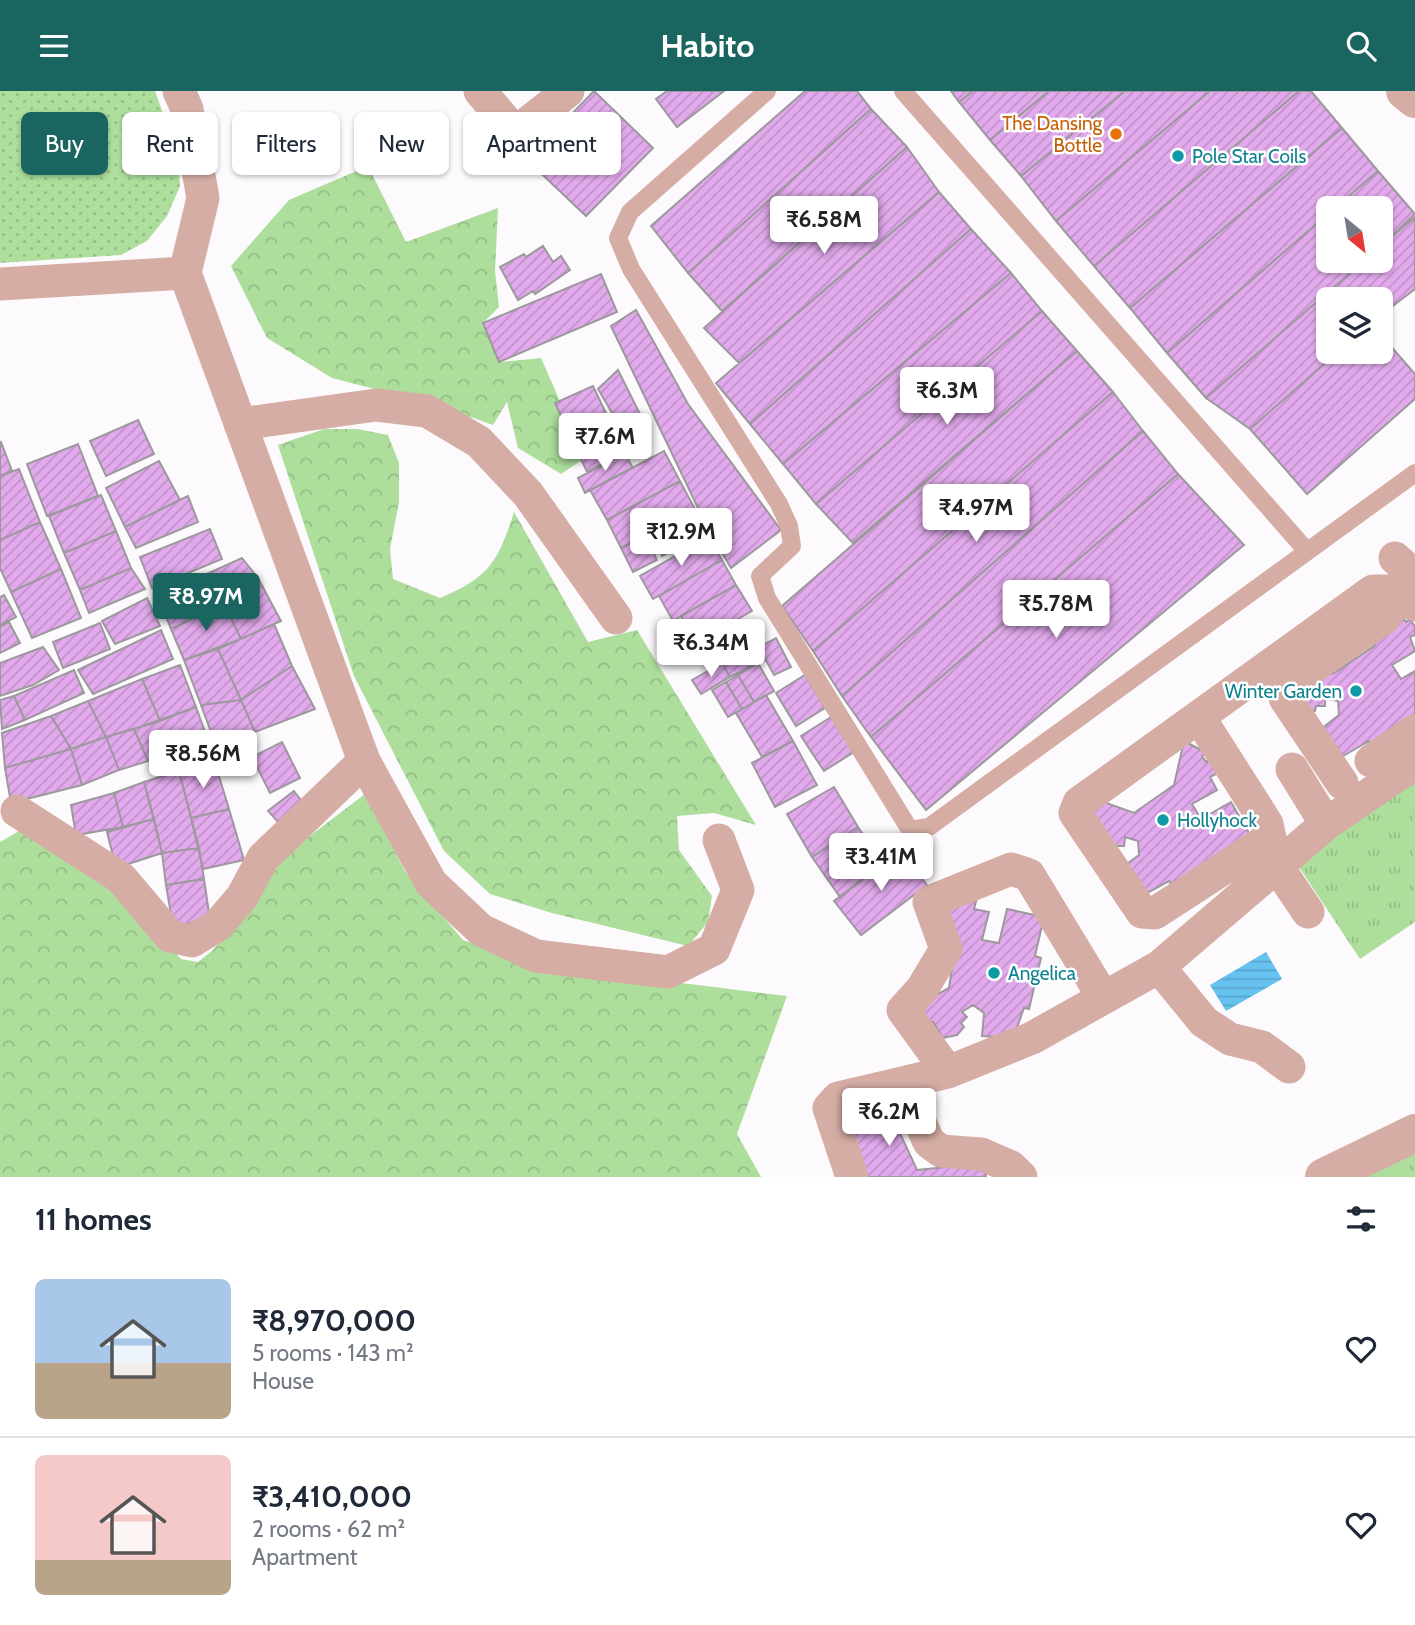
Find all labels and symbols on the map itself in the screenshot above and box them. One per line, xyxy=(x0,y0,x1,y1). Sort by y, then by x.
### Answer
place label: The Dansing Bottle xyxy=(1002,112,1103,157)
marker: The Dansing Bottle xyxy=(1108,126,1124,142)
place label: Pole Star Coils xyxy=(1192,145,1306,168)
marker: Pole Star Coils xyxy=(1170,148,1186,164)
north arrow xyxy=(1316,196,1393,273)
pin: ₹6.58M xyxy=(767,197,881,256)
pin: ₹6.3M xyxy=(898,367,996,427)
pin: ₹7.6M xyxy=(556,413,654,473)
pin: ₹4.97M xyxy=(919,484,1033,544)
pin: ₹12.9M xyxy=(624,509,738,568)
pin: ₹8.97M xyxy=(149,573,263,633)
pin: ₹5.78M xyxy=(999,581,1113,640)
pin: ₹6.34M xyxy=(654,619,768,679)
place label: Winter Garden xyxy=(1225,680,1342,703)
marker: Winter Garden xyxy=(1348,683,1364,699)
pin: ₹8.56M xyxy=(146,731,260,790)
place label: Hollyhock xyxy=(1177,809,1257,832)
marker: Hollyhock xyxy=(1155,812,1171,828)
pin: ₹3.41M xyxy=(824,833,938,893)
place label: Angelica xyxy=(1008,962,1076,985)
marker: Angelica xyxy=(986,965,1002,981)
pin: ₹6.2M xyxy=(840,1089,938,1148)

